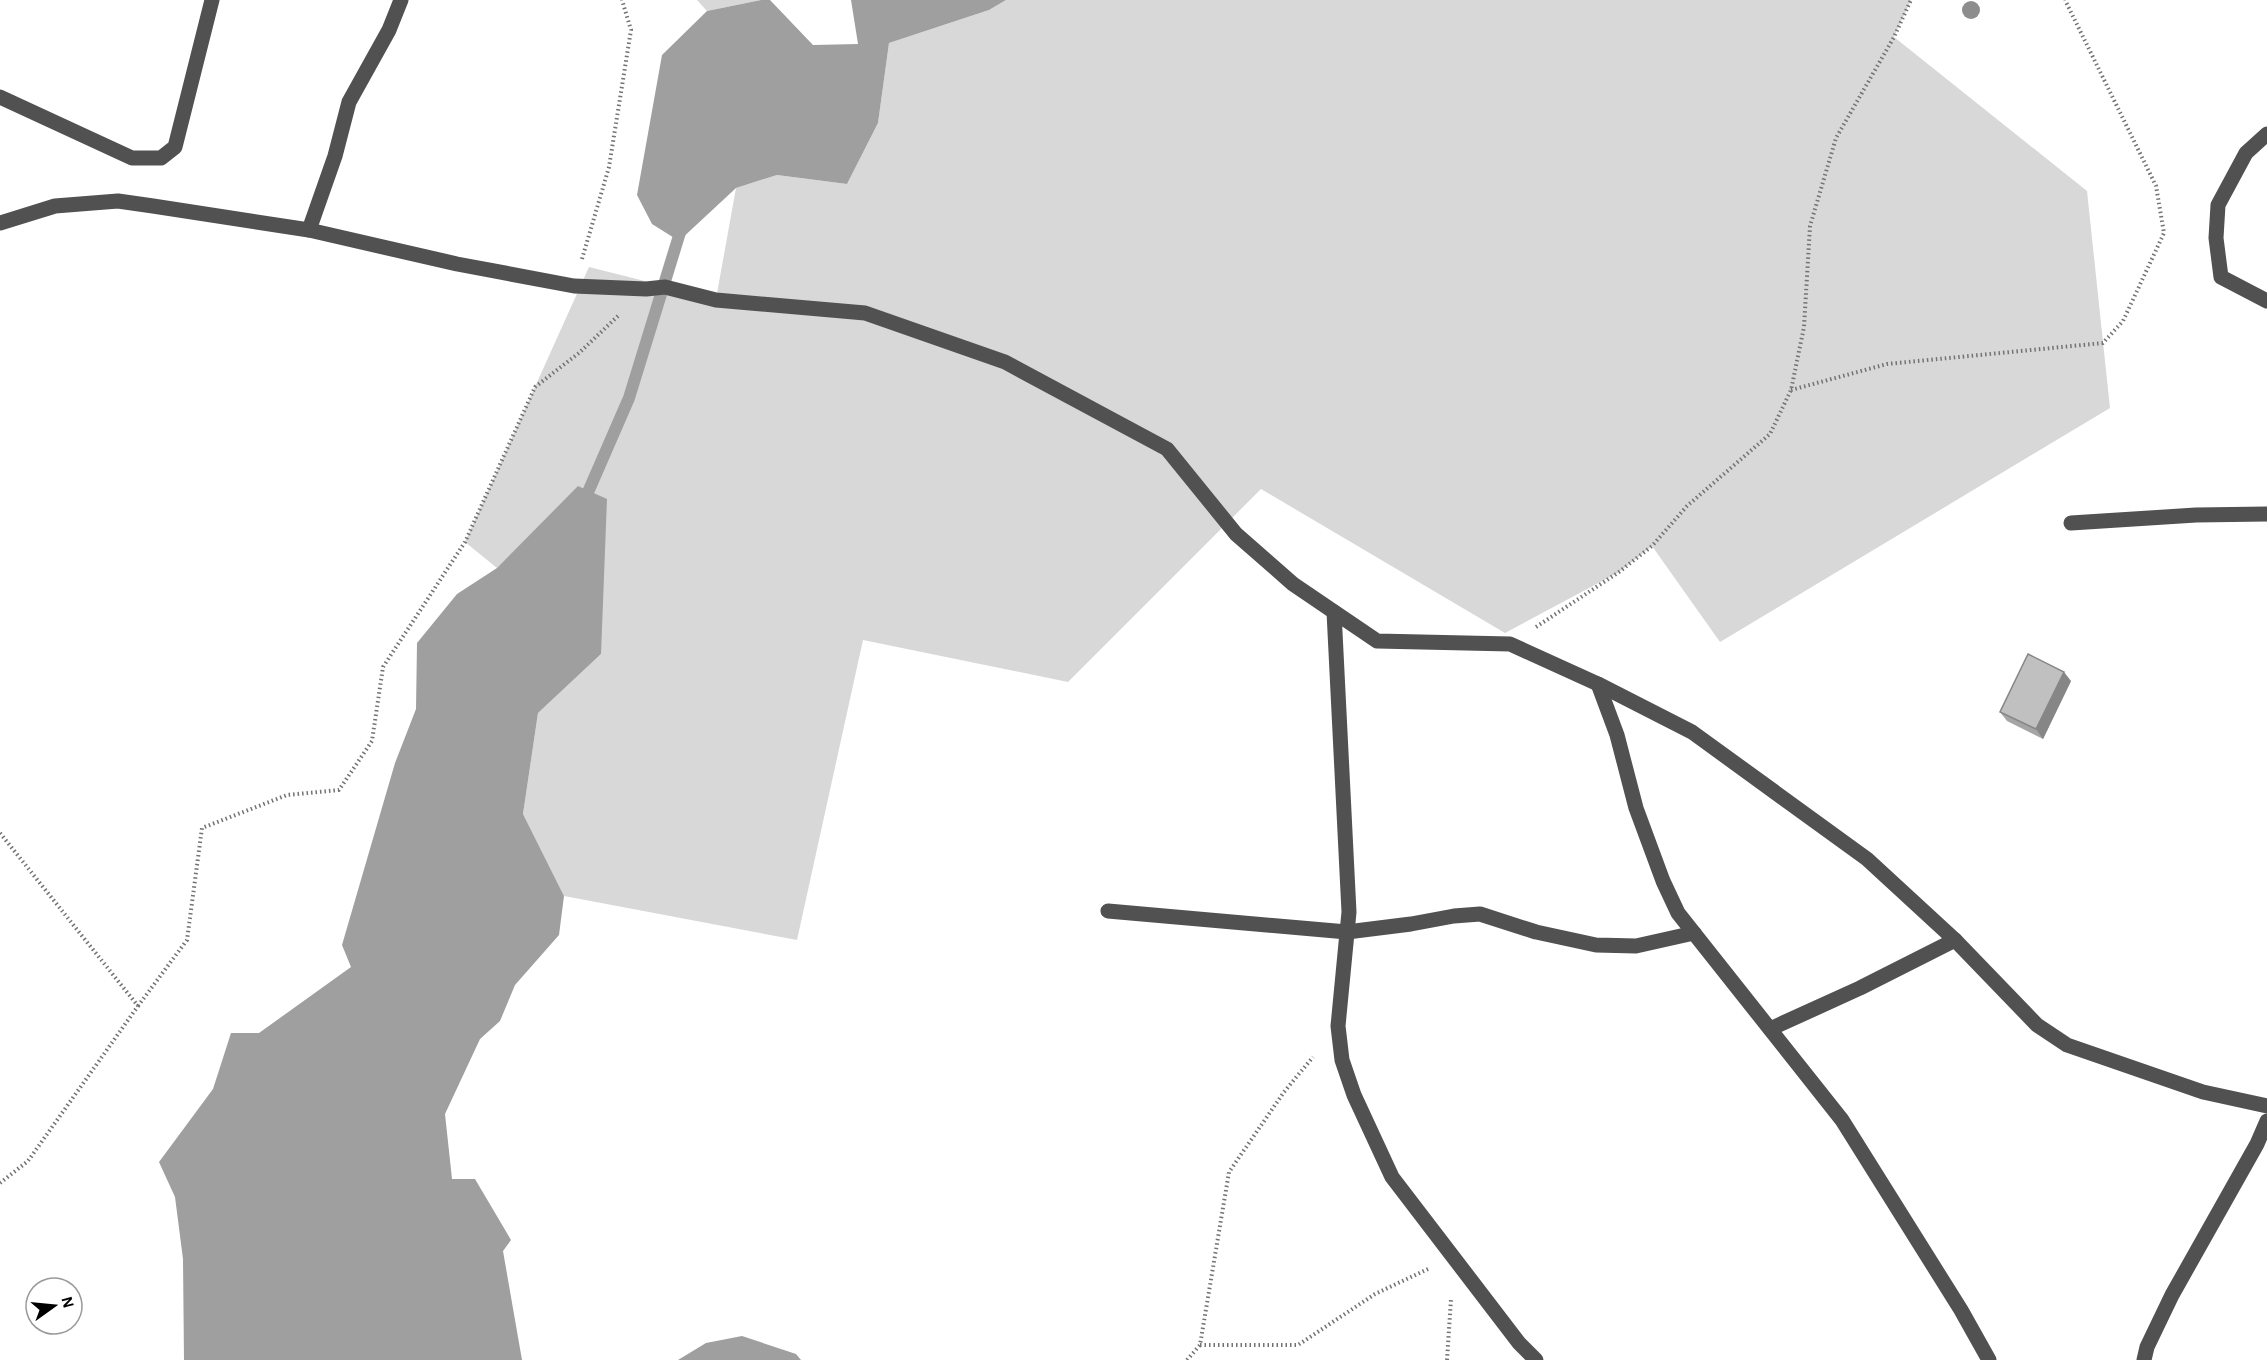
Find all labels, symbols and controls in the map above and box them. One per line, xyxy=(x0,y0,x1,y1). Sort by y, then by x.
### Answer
north arrow xyxy=(24,1276,84,1336)
text: N xyxy=(58,1295,77,1310)

